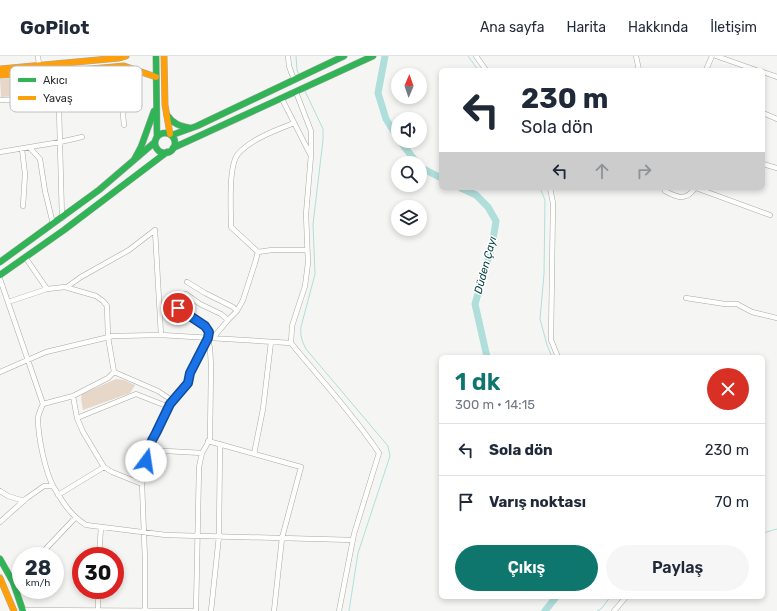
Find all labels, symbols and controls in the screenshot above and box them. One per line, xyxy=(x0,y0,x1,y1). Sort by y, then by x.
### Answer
text: GoPilot xyxy=(20,16,89,39)
text: Ana sayfa xyxy=(480,19,544,36)
text: Harita xyxy=(566,19,606,36)
text: Hakkında xyxy=(628,19,688,36)
text: İletişim xyxy=(710,19,757,36)
legend xyxy=(10,66,142,112)
north arrow xyxy=(391,68,427,104)
map controls xyxy=(391,68,427,236)
text: Akıcı xyxy=(43,74,67,87)
text: 230 m xyxy=(521,82,608,115)
icon: left xyxy=(455,84,507,136)
text: Yavaş xyxy=(43,92,73,105)
button: sound xyxy=(391,112,427,148)
text: Sola dön xyxy=(521,116,593,138)
button: search xyxy=(391,156,427,192)
icon: left xyxy=(549,160,571,182)
icon: ahead xyxy=(591,160,613,182)
icon: right xyxy=(633,160,655,182)
button: layers xyxy=(391,200,427,236)
water label: Düden Çayı xyxy=(472,235,499,295)
pin xyxy=(161,291,195,325)
icon: arrive xyxy=(167,297,189,319)
text: 1 dk xyxy=(455,368,500,396)
button: close xyxy=(707,368,749,410)
text: 300 m · 14:15 xyxy=(455,397,535,412)
icon: left xyxy=(455,439,477,461)
position arrow xyxy=(125,440,167,482)
text: Sola dön xyxy=(489,441,553,459)
text: 230 m xyxy=(705,441,749,459)
icon: arrive xyxy=(455,491,477,513)
text: Varış noktası xyxy=(489,493,586,511)
text: 70 m xyxy=(715,493,749,511)
button: Çıkış xyxy=(455,545,598,591)
button: Paylaş xyxy=(606,545,749,591)
speed limit sign: 30 xyxy=(72,547,124,599)
text: 28 xyxy=(25,556,51,580)
text: km/h xyxy=(26,577,50,589)

